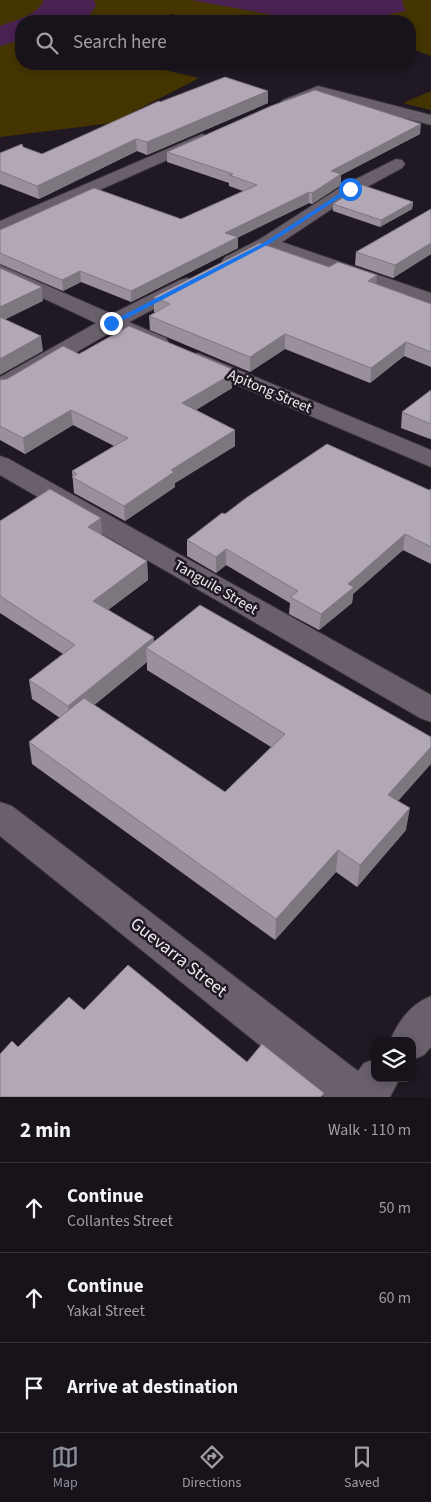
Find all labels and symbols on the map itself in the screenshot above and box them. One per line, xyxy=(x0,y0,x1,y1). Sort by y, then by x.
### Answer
route start xyxy=(339,178,362,201)
route end xyxy=(100,312,123,335)
street label: Apitong Street xyxy=(225,364,315,419)
street label: Tanguile Street xyxy=(170,555,262,620)
street label: Guevarra Street xyxy=(125,912,232,1003)

